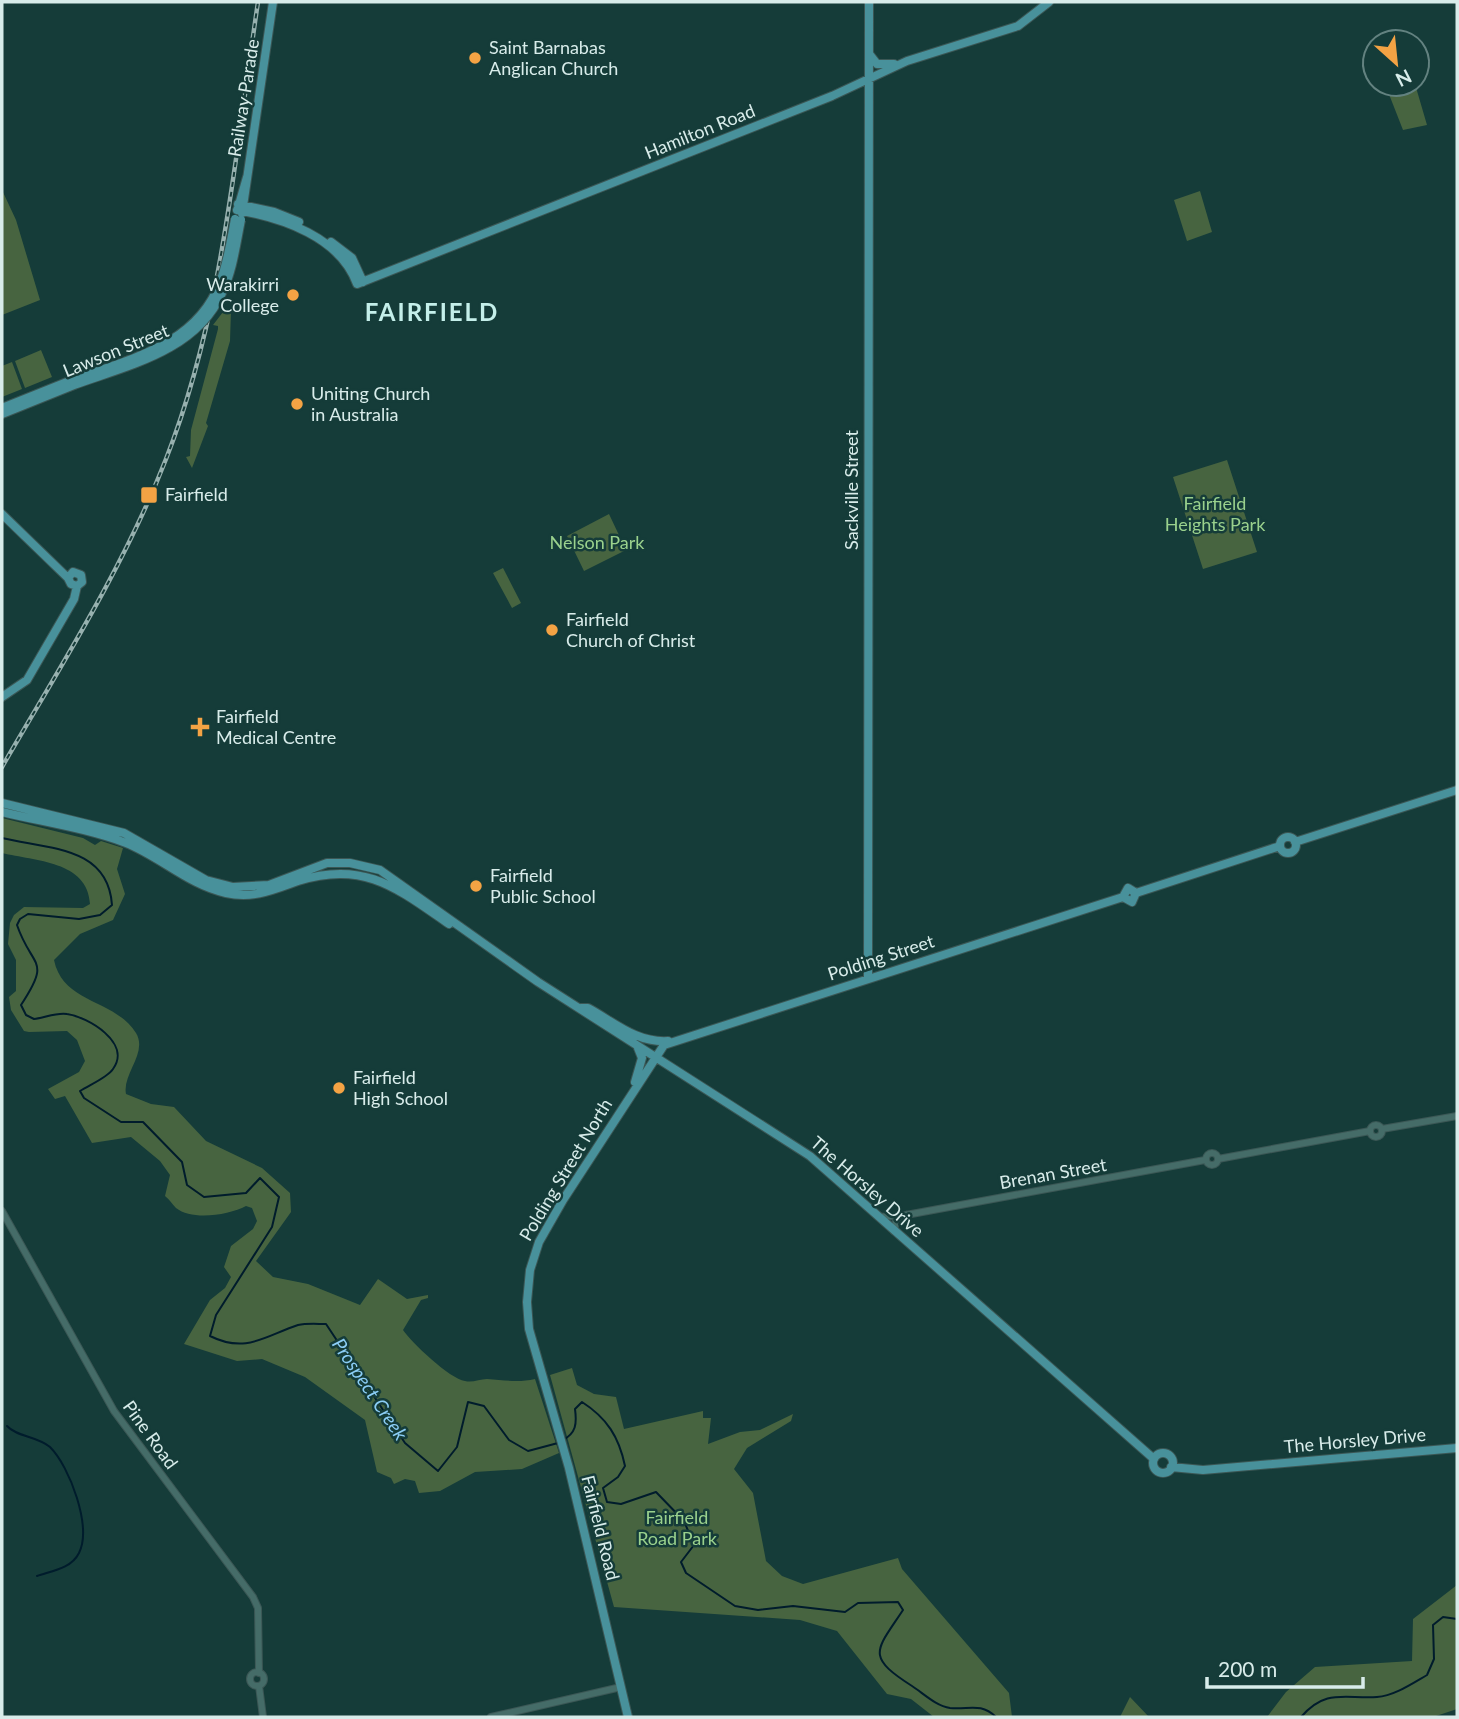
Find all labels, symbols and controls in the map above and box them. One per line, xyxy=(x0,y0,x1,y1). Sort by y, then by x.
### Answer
north arrow xyxy=(1361,28,1431,98)
place label: Saint Barnabas Anglican Church xyxy=(489,36,618,79)
street label: Railway Parade xyxy=(223,37,263,158)
marker: Saint Barnabas Anglican Church xyxy=(467,50,483,66)
text: N xyxy=(1392,65,1416,92)
street label: Hamilton Road xyxy=(641,99,758,163)
place label: Warakirri College xyxy=(206,273,279,316)
marker: Warakirri College xyxy=(285,287,301,303)
district label: FAIRFIELD xyxy=(365,297,499,326)
street label: Lawson Street xyxy=(59,319,172,381)
place label: Uniting Church in Australia xyxy=(311,382,430,425)
marker: Uniting Church in Australia xyxy=(289,396,305,412)
street label: Sackville Street xyxy=(840,429,862,550)
place label: Fairfield xyxy=(165,483,228,505)
marker: Fairfield xyxy=(139,485,159,505)
park label: Fairfield Heights Park xyxy=(1165,492,1266,535)
park label: Nelson Park xyxy=(549,531,645,553)
place label: Fairfield Church of Christ xyxy=(566,608,696,651)
marker: Fairfield Church of Christ xyxy=(544,622,560,638)
place label: Fairfield Medical Centre xyxy=(216,705,336,748)
marker: Fairfield Medical Centre xyxy=(190,717,210,737)
place label: Fairfield Public School xyxy=(490,864,596,907)
marker: Fairfield Public School xyxy=(468,878,484,894)
street label: Polding Street xyxy=(825,929,937,985)
place label: Fairfield High School xyxy=(353,1066,448,1109)
marker: Fairfield High School xyxy=(331,1080,347,1096)
street label: Polding Street North xyxy=(514,1094,616,1245)
street label: The Horsley Drive xyxy=(807,1131,929,1241)
street label: Brenan Street xyxy=(998,1153,1109,1193)
water label: Prospect Creek xyxy=(328,1333,414,1445)
street label: Pine Road xyxy=(119,1396,183,1473)
street label: The Horsley Drive xyxy=(1283,1423,1427,1457)
street label: Fairfield Road xyxy=(577,1473,625,1583)
park label: Fairfield Road Park xyxy=(637,1506,718,1549)
scale bar xyxy=(1207,1646,1363,1690)
text: 200 m xyxy=(1218,1656,1277,1681)

